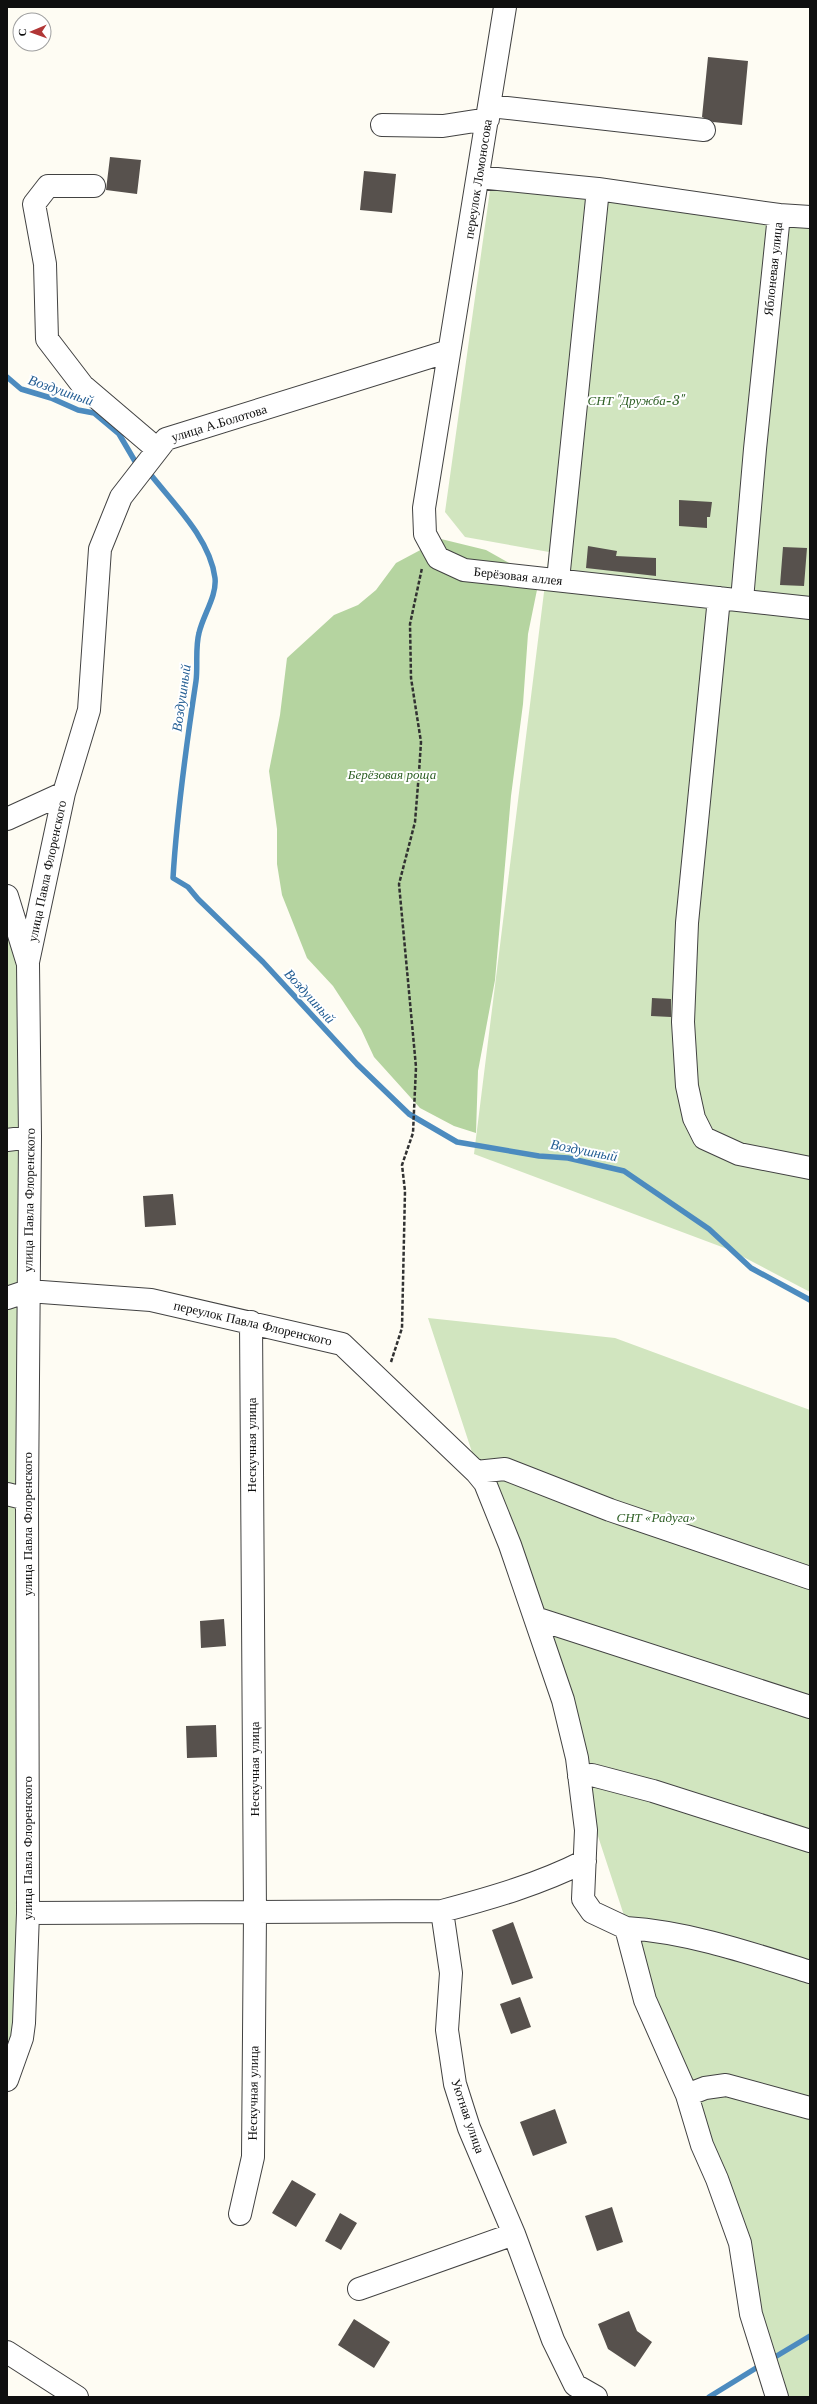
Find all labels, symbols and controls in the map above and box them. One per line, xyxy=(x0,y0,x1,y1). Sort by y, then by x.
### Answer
north arrow xyxy=(12,12,52,52)
text: С xyxy=(15,28,29,37)
street label: переулок Ломоносова xyxy=(460,118,496,240)
street label: Яблоневая улица xyxy=(760,221,786,317)
water label: Воздушный xyxy=(26,370,96,410)
park label: СНТ "Дружба-3" xyxy=(588,392,686,409)
street label: улица А.Болотова xyxy=(169,400,269,446)
street label: Берёзовая аллея xyxy=(473,563,563,589)
water label: Воздушный xyxy=(167,663,195,733)
park label: Берёзовая роща xyxy=(347,766,437,783)
street label: улица Павла Флоренского xyxy=(24,799,70,943)
water label: Воздушный xyxy=(281,965,339,1027)
street label: улица Павла Флоренского xyxy=(19,1128,39,1272)
water label: Воздушный xyxy=(549,1135,619,1165)
street label: переулок Павла Флоренского xyxy=(172,1296,334,1350)
street label: Нескучная улица xyxy=(243,1397,260,1492)
street label: улица Павла Флоренского xyxy=(19,1452,36,1596)
park label: СНТ «Радуга» xyxy=(617,1509,696,1526)
street label: Нескучная улица xyxy=(246,1721,263,1816)
street label: улица Павла Флоренского xyxy=(19,1776,36,1920)
street label: Нескучная улица xyxy=(244,2045,262,2141)
street label: Уютная улица xyxy=(447,2076,489,2156)

